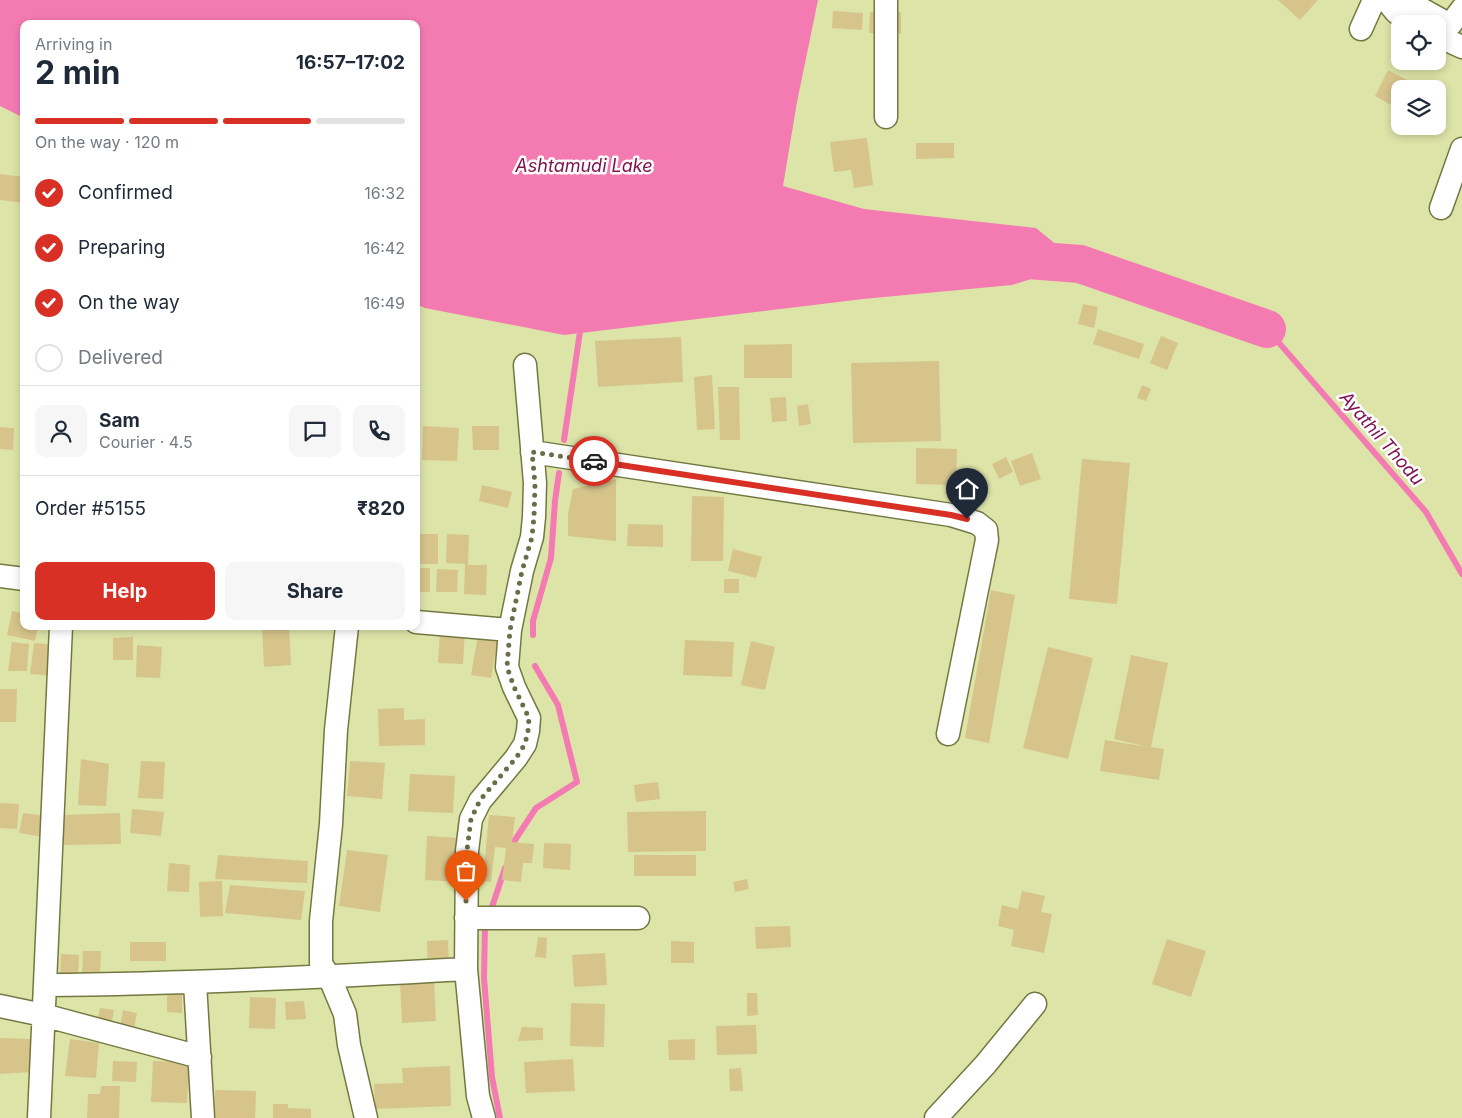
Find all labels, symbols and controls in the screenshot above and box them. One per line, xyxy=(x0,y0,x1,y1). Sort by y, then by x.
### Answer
map controls xyxy=(1391,15,1446,135)
button: locate xyxy=(1391,15,1446,70)
text: Arriving in xyxy=(35,34,112,54)
text: 16:57–17:02 xyxy=(296,51,405,74)
text: 2 min xyxy=(35,53,121,92)
button: layers xyxy=(1391,80,1446,135)
text: On the way · 120 m xyxy=(35,132,179,152)
water label: Ashtamudi Lake xyxy=(514,155,653,176)
icon: check xyxy=(35,179,63,207)
text: Confirmed xyxy=(78,181,173,204)
text: 16:32 xyxy=(364,183,405,203)
icon: check xyxy=(35,234,63,262)
text: Preparing xyxy=(78,236,165,259)
text: 16:42 xyxy=(364,238,405,258)
icon: check xyxy=(35,289,63,317)
text: On the way xyxy=(78,291,180,314)
text: 16:49 xyxy=(364,293,405,313)
text: Delivered xyxy=(78,346,163,369)
water label: Ayathil Thodu xyxy=(1335,386,1429,489)
button: person xyxy=(35,405,87,457)
button: chat xyxy=(289,405,341,457)
button: phone xyxy=(353,405,405,457)
text: Sam xyxy=(99,409,140,432)
text: Courier · 4.5 xyxy=(99,432,193,452)
courier xyxy=(569,436,619,486)
icon: car xyxy=(580,447,608,475)
pin xyxy=(946,468,988,519)
icon: home xyxy=(953,475,981,503)
text: Order #5155 xyxy=(35,497,146,520)
text: ₹820 xyxy=(357,497,405,520)
button: Help xyxy=(35,562,215,620)
button: Share xyxy=(225,562,405,620)
pin xyxy=(445,850,487,901)
icon: bag xyxy=(452,857,480,885)

